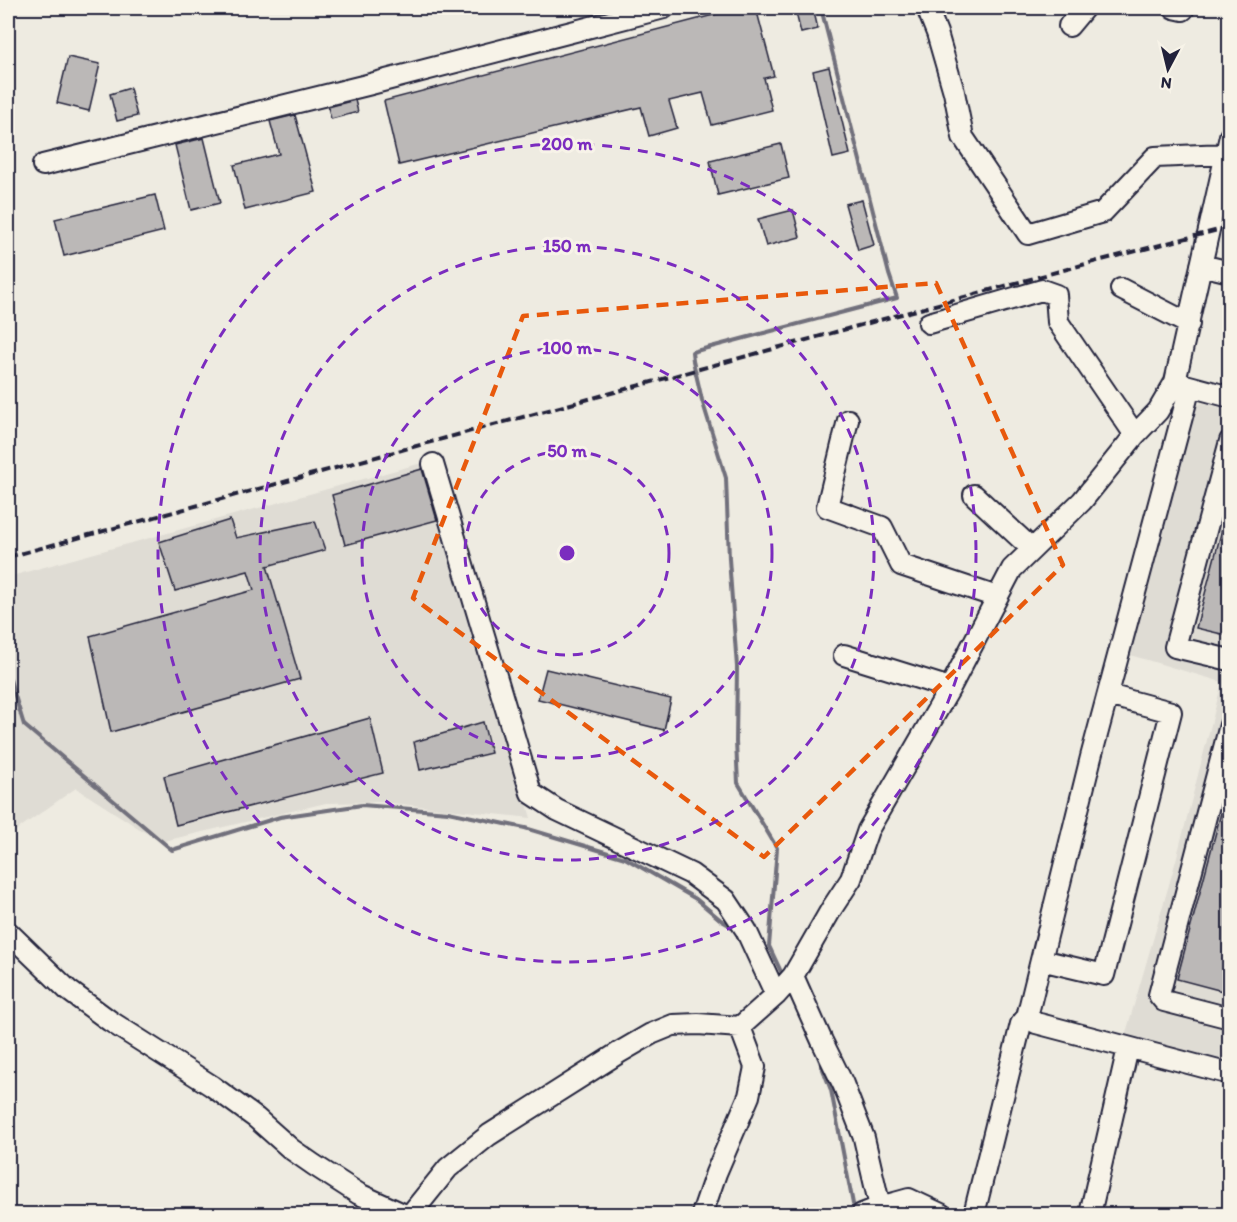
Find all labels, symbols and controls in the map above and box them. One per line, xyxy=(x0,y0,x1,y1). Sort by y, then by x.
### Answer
north arrow xyxy=(1138,39,1198,99)
text: N xyxy=(1160,73,1173,93)
text: 200 m xyxy=(542,133,593,155)
text: 150 m xyxy=(543,235,592,257)
text: 100 m xyxy=(542,337,593,359)
text: 50 m xyxy=(547,440,588,462)
centre of rings xyxy=(557,543,577,563)

